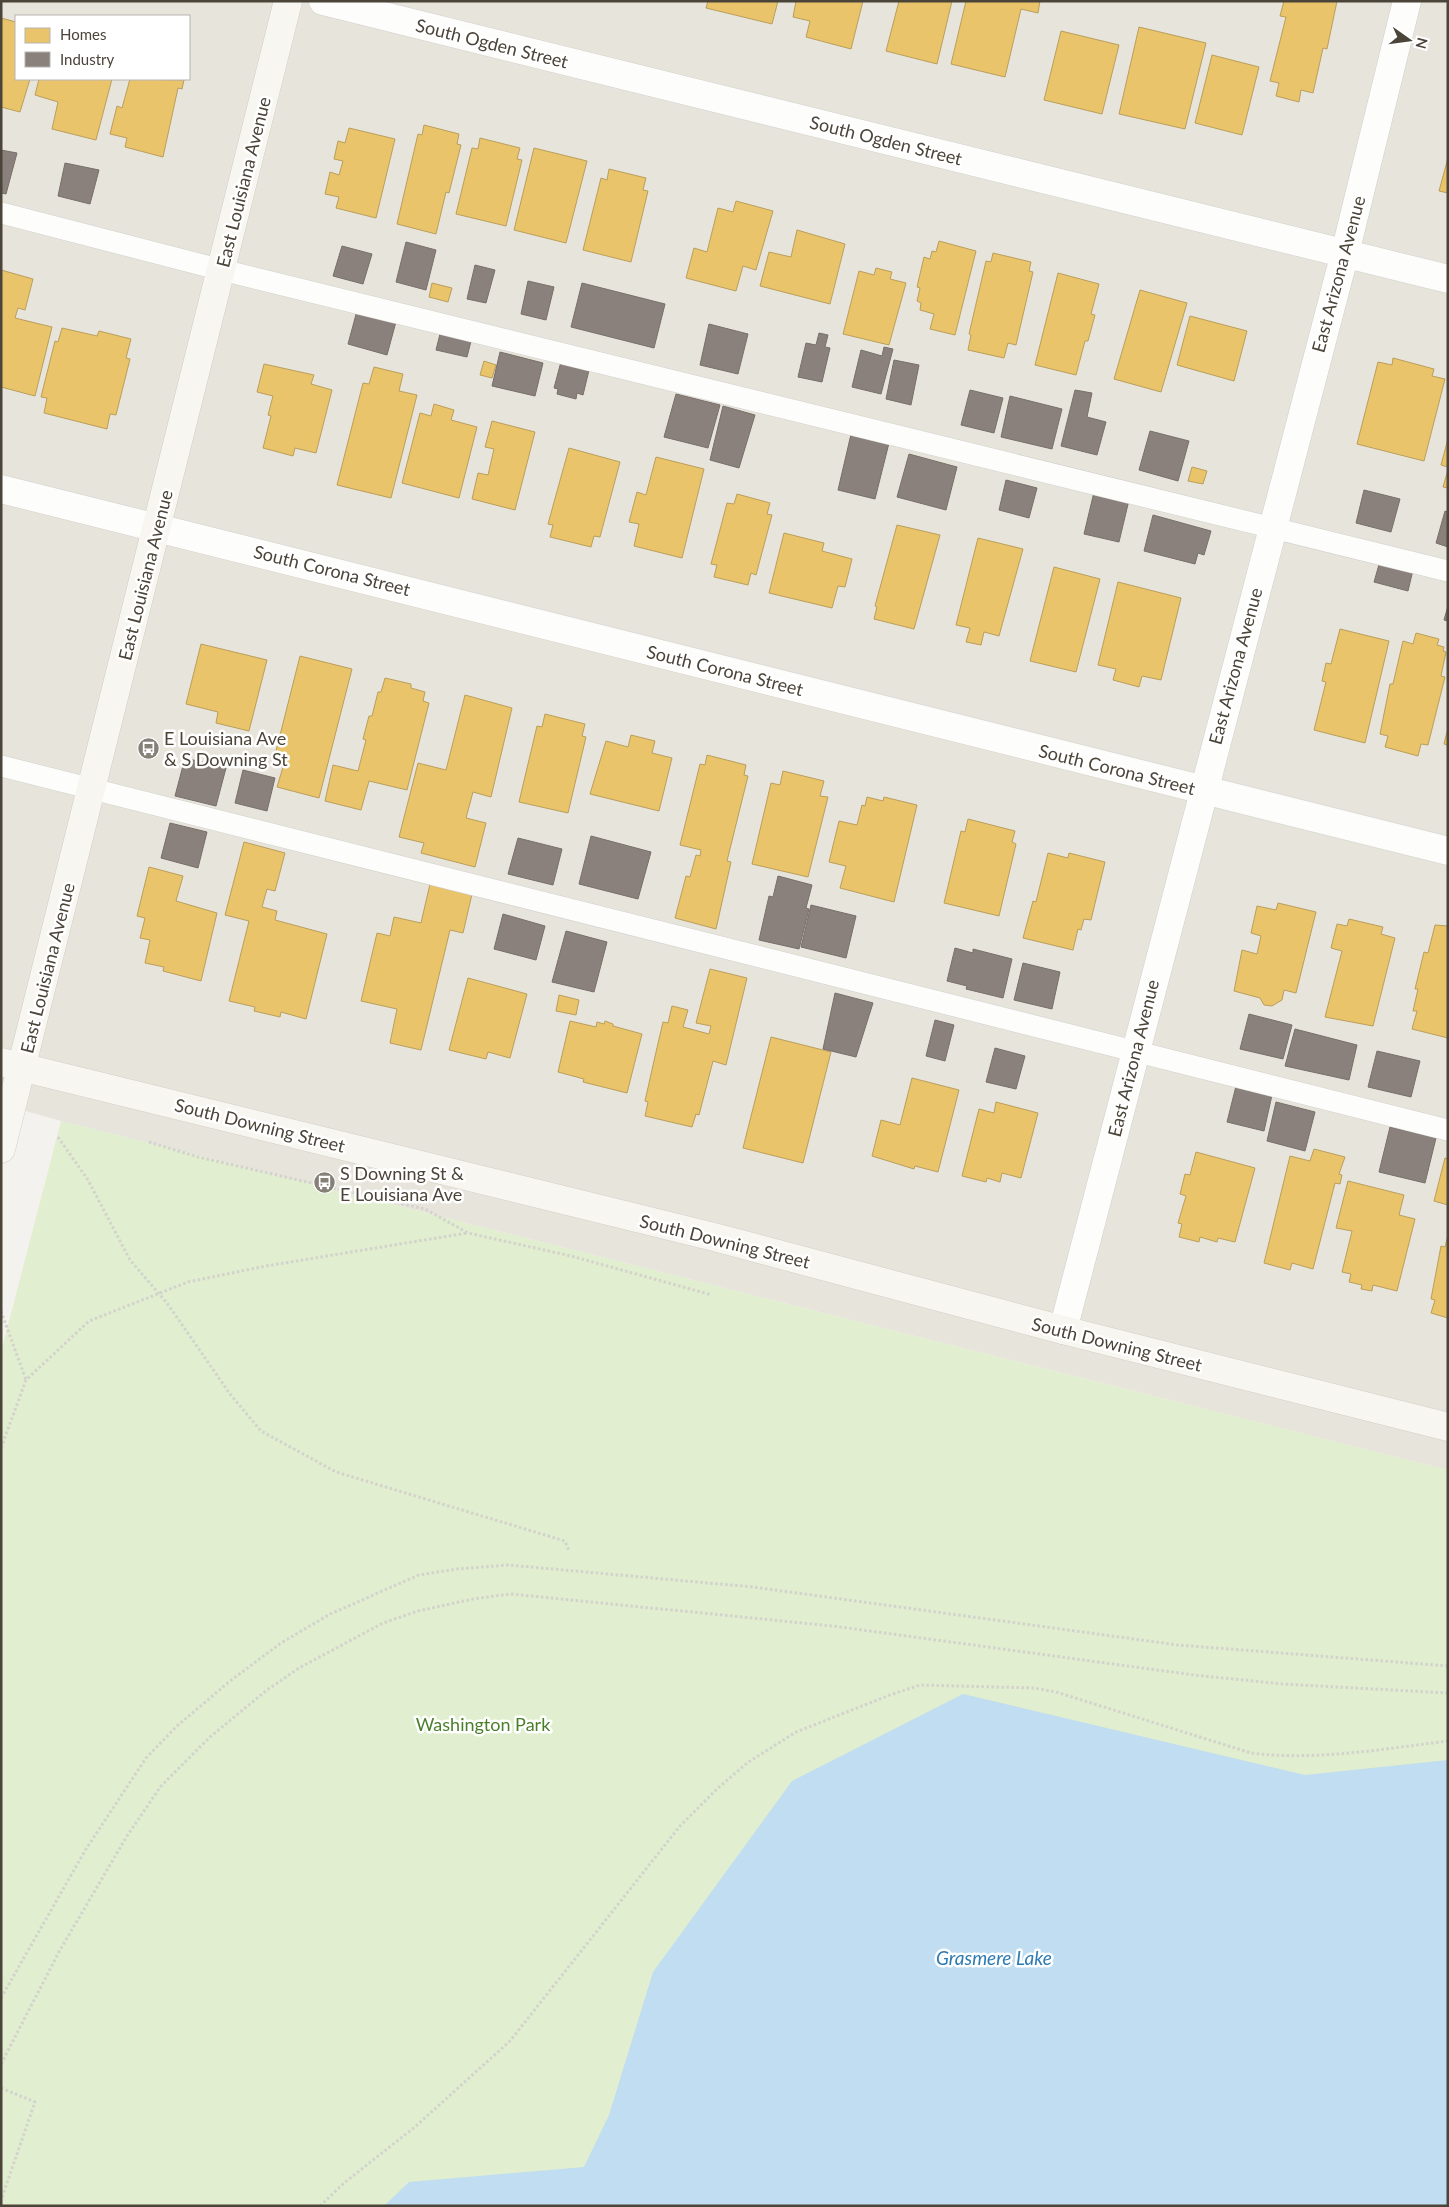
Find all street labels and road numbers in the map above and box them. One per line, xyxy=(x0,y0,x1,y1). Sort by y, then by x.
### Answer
street label: South Ogden Street xyxy=(414,13,571,73)
street label: East Louisiana Avenue xyxy=(211,94,275,270)
street label: South Ogden Street xyxy=(808,110,965,170)
street label: East Arizona Avenue xyxy=(1307,193,1369,355)
street label: East Louisiana Avenue xyxy=(113,487,177,663)
street label: South Corona Street xyxy=(251,540,413,600)
street label: East Arizona Avenue xyxy=(1204,585,1266,747)
street label: South Corona Street xyxy=(644,640,806,700)
street label: South Corona Street xyxy=(1036,739,1198,799)
street label: East Louisiana Avenue xyxy=(15,880,79,1056)
street label: East Arizona Avenue xyxy=(1103,977,1163,1139)
street label: South Downing Street xyxy=(173,1093,348,1157)
street label: South Downing Street xyxy=(638,1209,813,1273)
street label: South Downing Street xyxy=(1030,1312,1205,1376)

